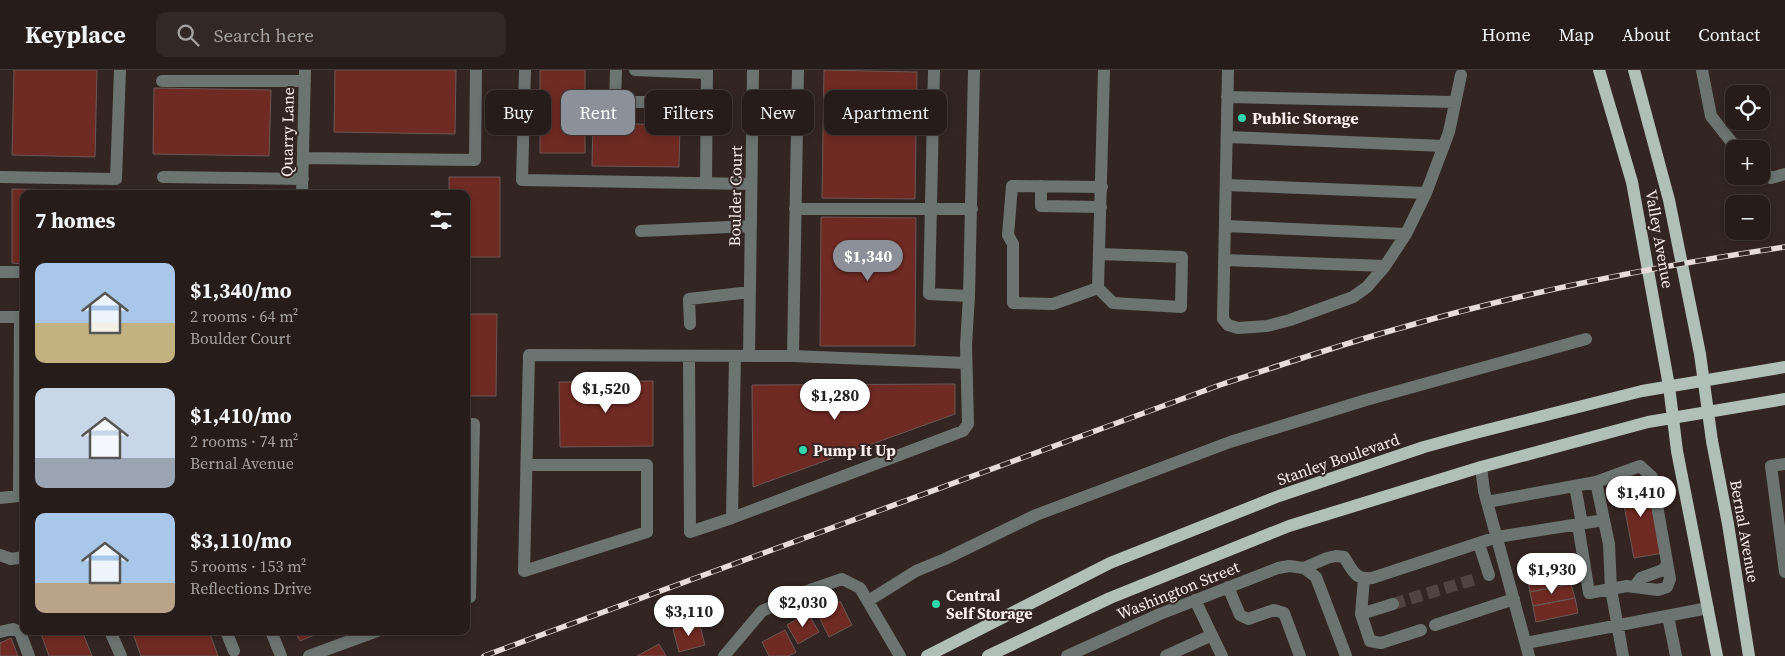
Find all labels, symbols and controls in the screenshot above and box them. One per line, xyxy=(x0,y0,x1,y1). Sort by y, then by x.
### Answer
search box xyxy=(156,12,506,57)
text: Keyplace xyxy=(25,18,126,51)
icon: search xyxy=(174,21,202,49)
text: Search here xyxy=(214,22,314,48)
text: Home xyxy=(1482,22,1531,47)
text: Map xyxy=(1559,22,1594,47)
text: About xyxy=(1622,22,1670,47)
text: Contact xyxy=(1698,22,1760,47)
map controls xyxy=(1725,85,1770,240)
button: locate xyxy=(1725,85,1770,130)
street label: Quarry Lane xyxy=(275,87,299,177)
chip: Buy xyxy=(485,90,551,135)
chip: Rent xyxy=(561,90,635,135)
chip: Filters xyxy=(645,90,732,135)
chip: New xyxy=(742,90,814,135)
chip: Apartment xyxy=(824,90,947,135)
place label: Public Storage xyxy=(1252,107,1358,129)
marker: Public Storage xyxy=(1236,112,1248,124)
button: + xyxy=(1725,140,1770,185)
street label: Boulder Court xyxy=(723,145,747,247)
street label: Valley Avenue xyxy=(1641,188,1679,290)
button: − xyxy=(1725,195,1770,240)
text: 7 homes xyxy=(35,206,115,235)
icon: filters xyxy=(427,206,455,234)
pin: $1,340 xyxy=(827,240,909,282)
text: $1,340 xyxy=(844,245,892,267)
text: $1,340/mo xyxy=(190,276,292,305)
icon: home xyxy=(75,283,135,343)
text: 2 rooms · 64 m² xyxy=(190,305,298,327)
text: Boulder Court xyxy=(190,327,291,349)
pin: $1,520 xyxy=(565,372,647,414)
text: $1,520 xyxy=(582,377,630,399)
pin: $1,280 xyxy=(794,378,876,421)
text: $1,280 xyxy=(811,384,859,406)
text: $1,410/mo xyxy=(190,401,292,430)
icon: home xyxy=(75,408,135,468)
street label: Stanley Boulevard xyxy=(1274,428,1402,490)
text: 2 rooms · 74 m² xyxy=(190,430,298,452)
place label: Pump It Up xyxy=(813,439,896,461)
marker: Pump It Up xyxy=(797,444,809,456)
text: Bernal Avenue xyxy=(190,452,294,474)
pin: $1,410 xyxy=(1600,476,1682,518)
street label: Bernal Avenue xyxy=(1725,478,1765,584)
text: $1,410 xyxy=(1617,481,1665,503)
text: $3,110/mo xyxy=(190,526,292,555)
icon: home xyxy=(75,533,135,593)
pin: $1,930 xyxy=(1511,552,1593,595)
text: 5 rooms · 153 m² xyxy=(190,555,306,577)
street label: Washington Street xyxy=(1113,555,1243,625)
text: $1,930 xyxy=(1528,558,1576,580)
text: Reflections Drive xyxy=(190,577,312,599)
place label: Central Self Storage xyxy=(946,584,1033,624)
pin: $2,030 xyxy=(762,586,844,628)
text: $2,030 xyxy=(779,591,827,613)
pin: $3,110 xyxy=(648,594,730,637)
marker: Central Self Storage xyxy=(930,598,942,610)
text: $3,110 xyxy=(665,600,713,622)

